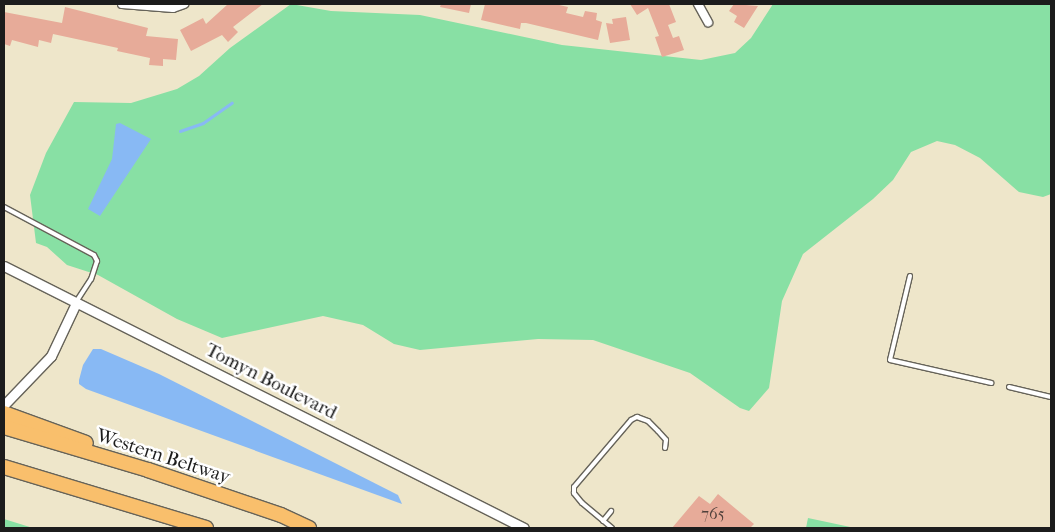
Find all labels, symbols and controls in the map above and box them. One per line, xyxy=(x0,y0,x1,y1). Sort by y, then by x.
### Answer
street label: Tomyn Boulevard xyxy=(202,339,340,425)
street label: Western Beltway xyxy=(93,425,233,489)
house number: 765 xyxy=(701,504,725,524)

